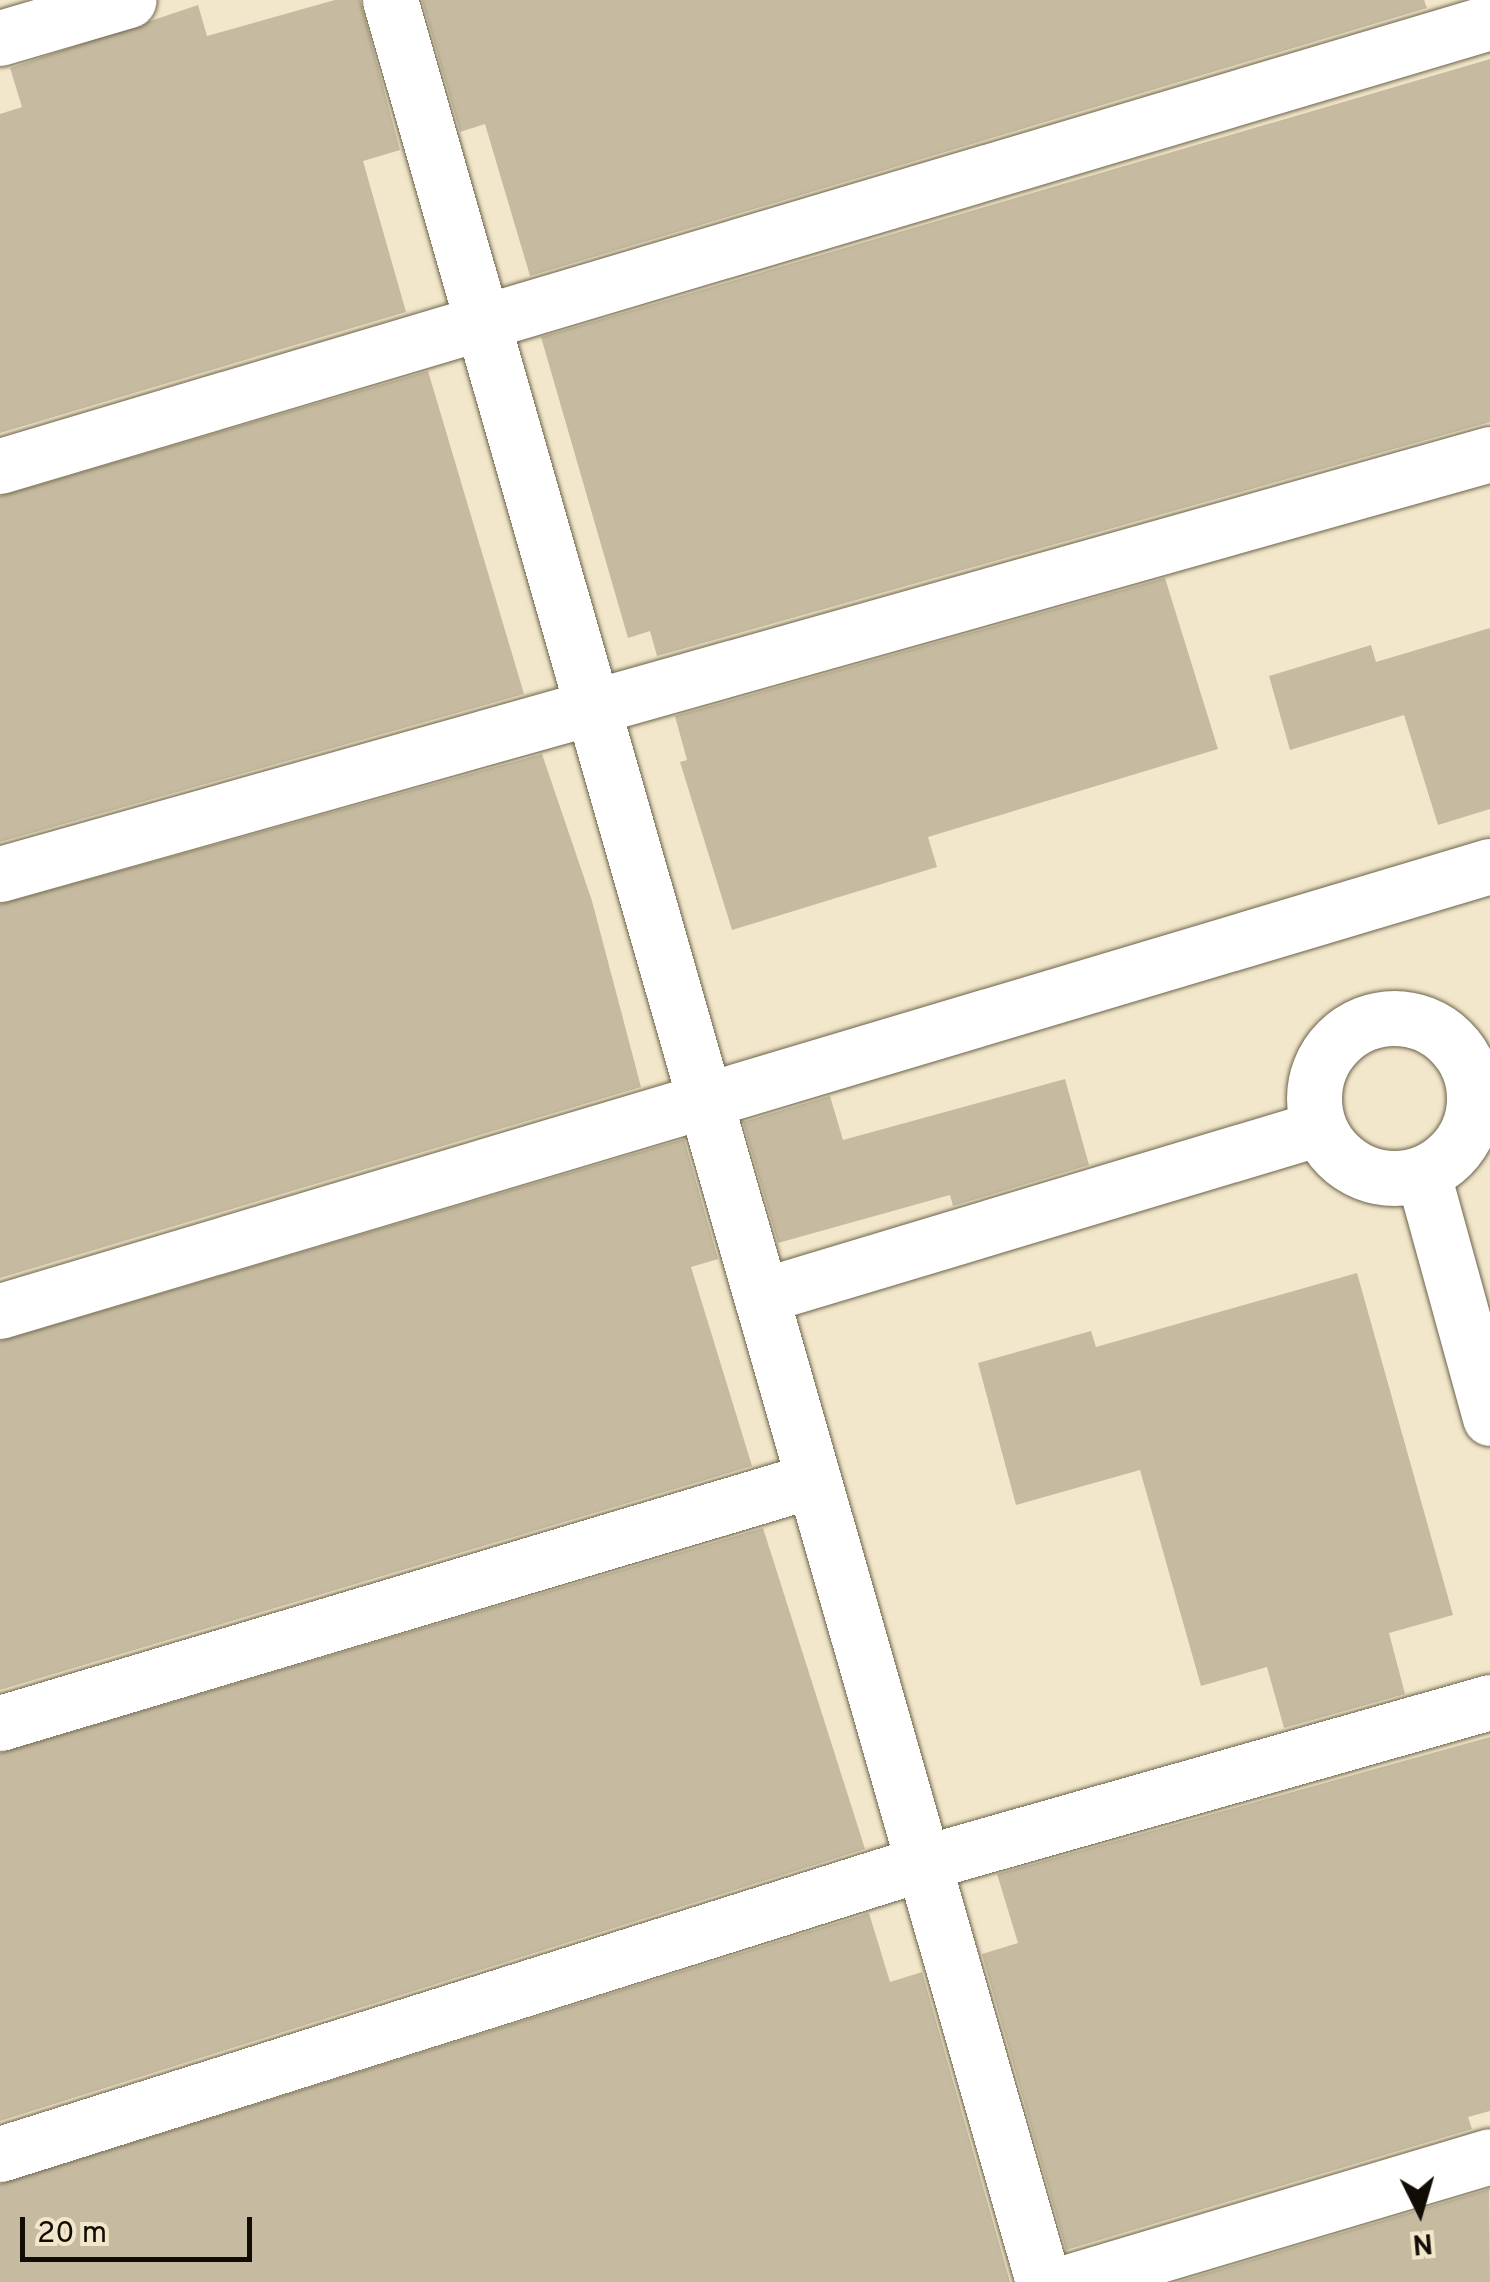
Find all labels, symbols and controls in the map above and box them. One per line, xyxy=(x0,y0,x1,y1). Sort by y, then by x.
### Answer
north arrow xyxy=(1370,2162,1470,2262)
scale bar xyxy=(25,2197,258,2259)
text: 20 m xyxy=(37,2216,107,2253)
text: N xyxy=(1411,2223,1434,2261)

